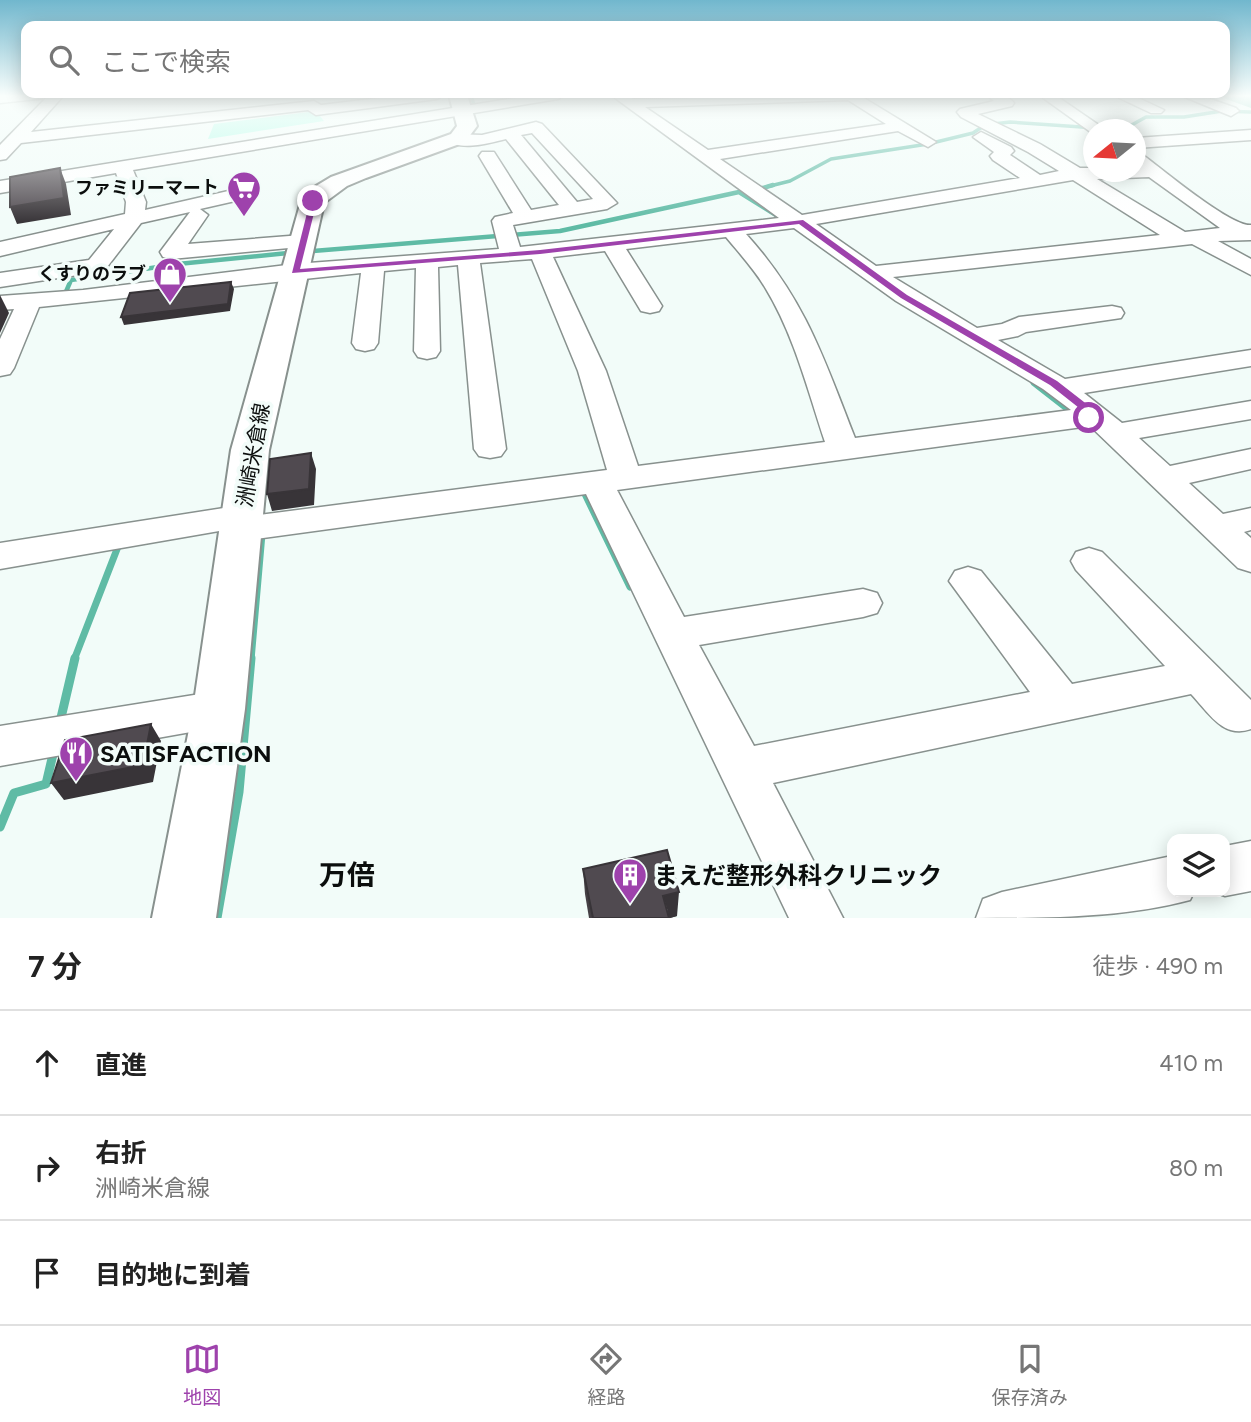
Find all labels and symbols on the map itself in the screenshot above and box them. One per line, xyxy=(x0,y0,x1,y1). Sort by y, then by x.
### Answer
north arrow xyxy=(1083,119,1146,182)
supermarket icon: ファミリーマート xyxy=(225,169,263,218)
place label: ファミリーマート xyxy=(75,177,219,199)
route end xyxy=(297,185,328,216)
shop icon: くすりのラブ xyxy=(151,255,189,304)
place label: くすりのラブ xyxy=(38,263,146,285)
street label: 洲崎米倉線 xyxy=(232,401,274,509)
route start xyxy=(1073,402,1104,433)
restaurant icon: SATISFACTION xyxy=(57,734,95,783)
place label: SATISFACTION xyxy=(100,739,272,768)
building icon: まえだ整形外科クリニック xyxy=(611,856,649,905)
district label: 万倍 xyxy=(319,858,375,892)
place label: まえだ整形外科クリニック xyxy=(654,861,942,890)

